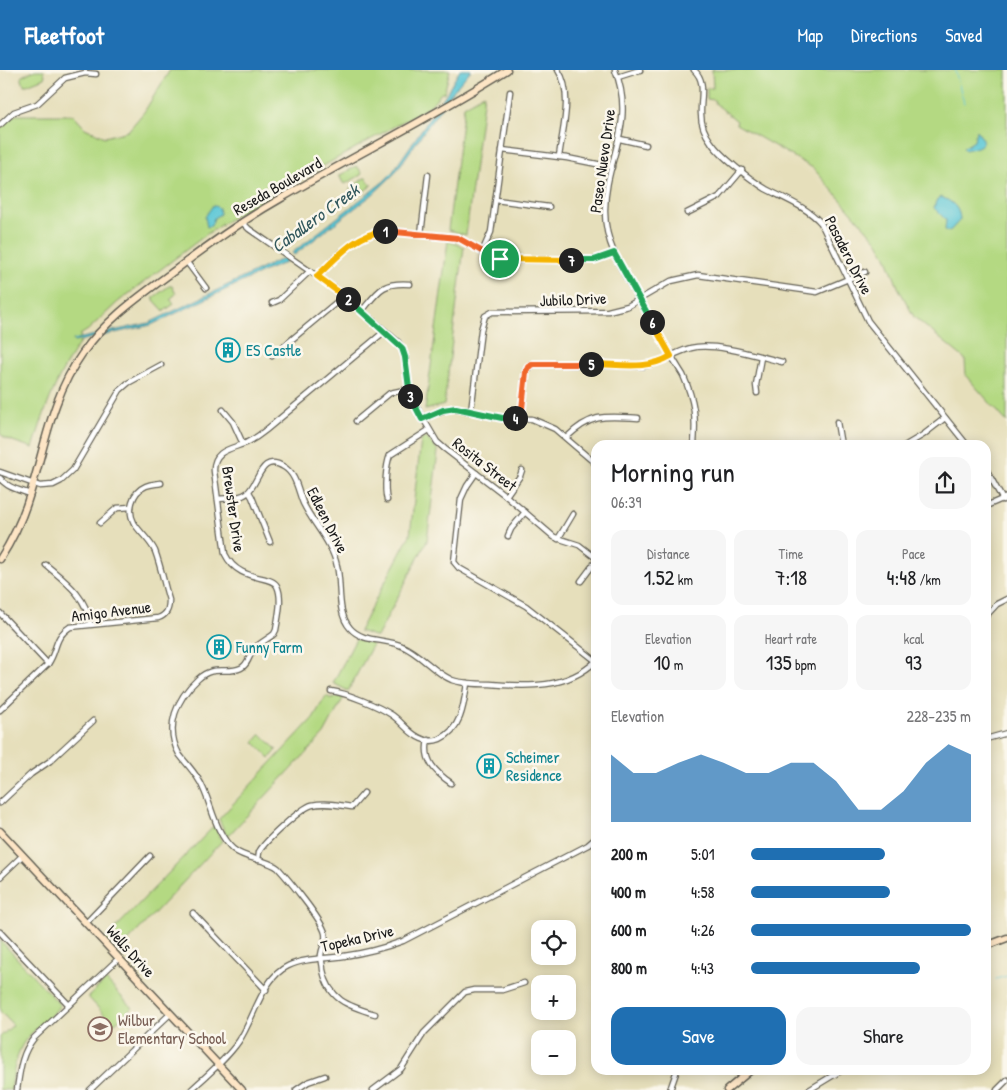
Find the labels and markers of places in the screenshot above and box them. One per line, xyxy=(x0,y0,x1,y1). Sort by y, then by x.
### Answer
pin: 1 xyxy=(372,218,398,244)
pin xyxy=(479,238,521,280)
pin: 7 xyxy=(558,248,584,272)
pin: 2 xyxy=(336,286,360,312)
pin: 6 xyxy=(640,310,664,334)
building icon: ES Castle xyxy=(215,337,241,363)
place label: ES Castle xyxy=(246,339,302,361)
pin: 5 xyxy=(578,352,604,376)
pin: 3 xyxy=(398,384,422,408)
pin: 4 xyxy=(502,406,528,430)
building icon: Funny Farm xyxy=(206,634,232,660)
place label: Funny Farm xyxy=(235,636,303,658)
place label: Scheimer Residence xyxy=(506,746,562,786)
building icon: Scheimer Residence xyxy=(476,753,502,779)
place label: Wilbur Elementary School xyxy=(118,1009,227,1049)
school or university icon: Wilbur Elementary School xyxy=(87,1016,113,1042)

